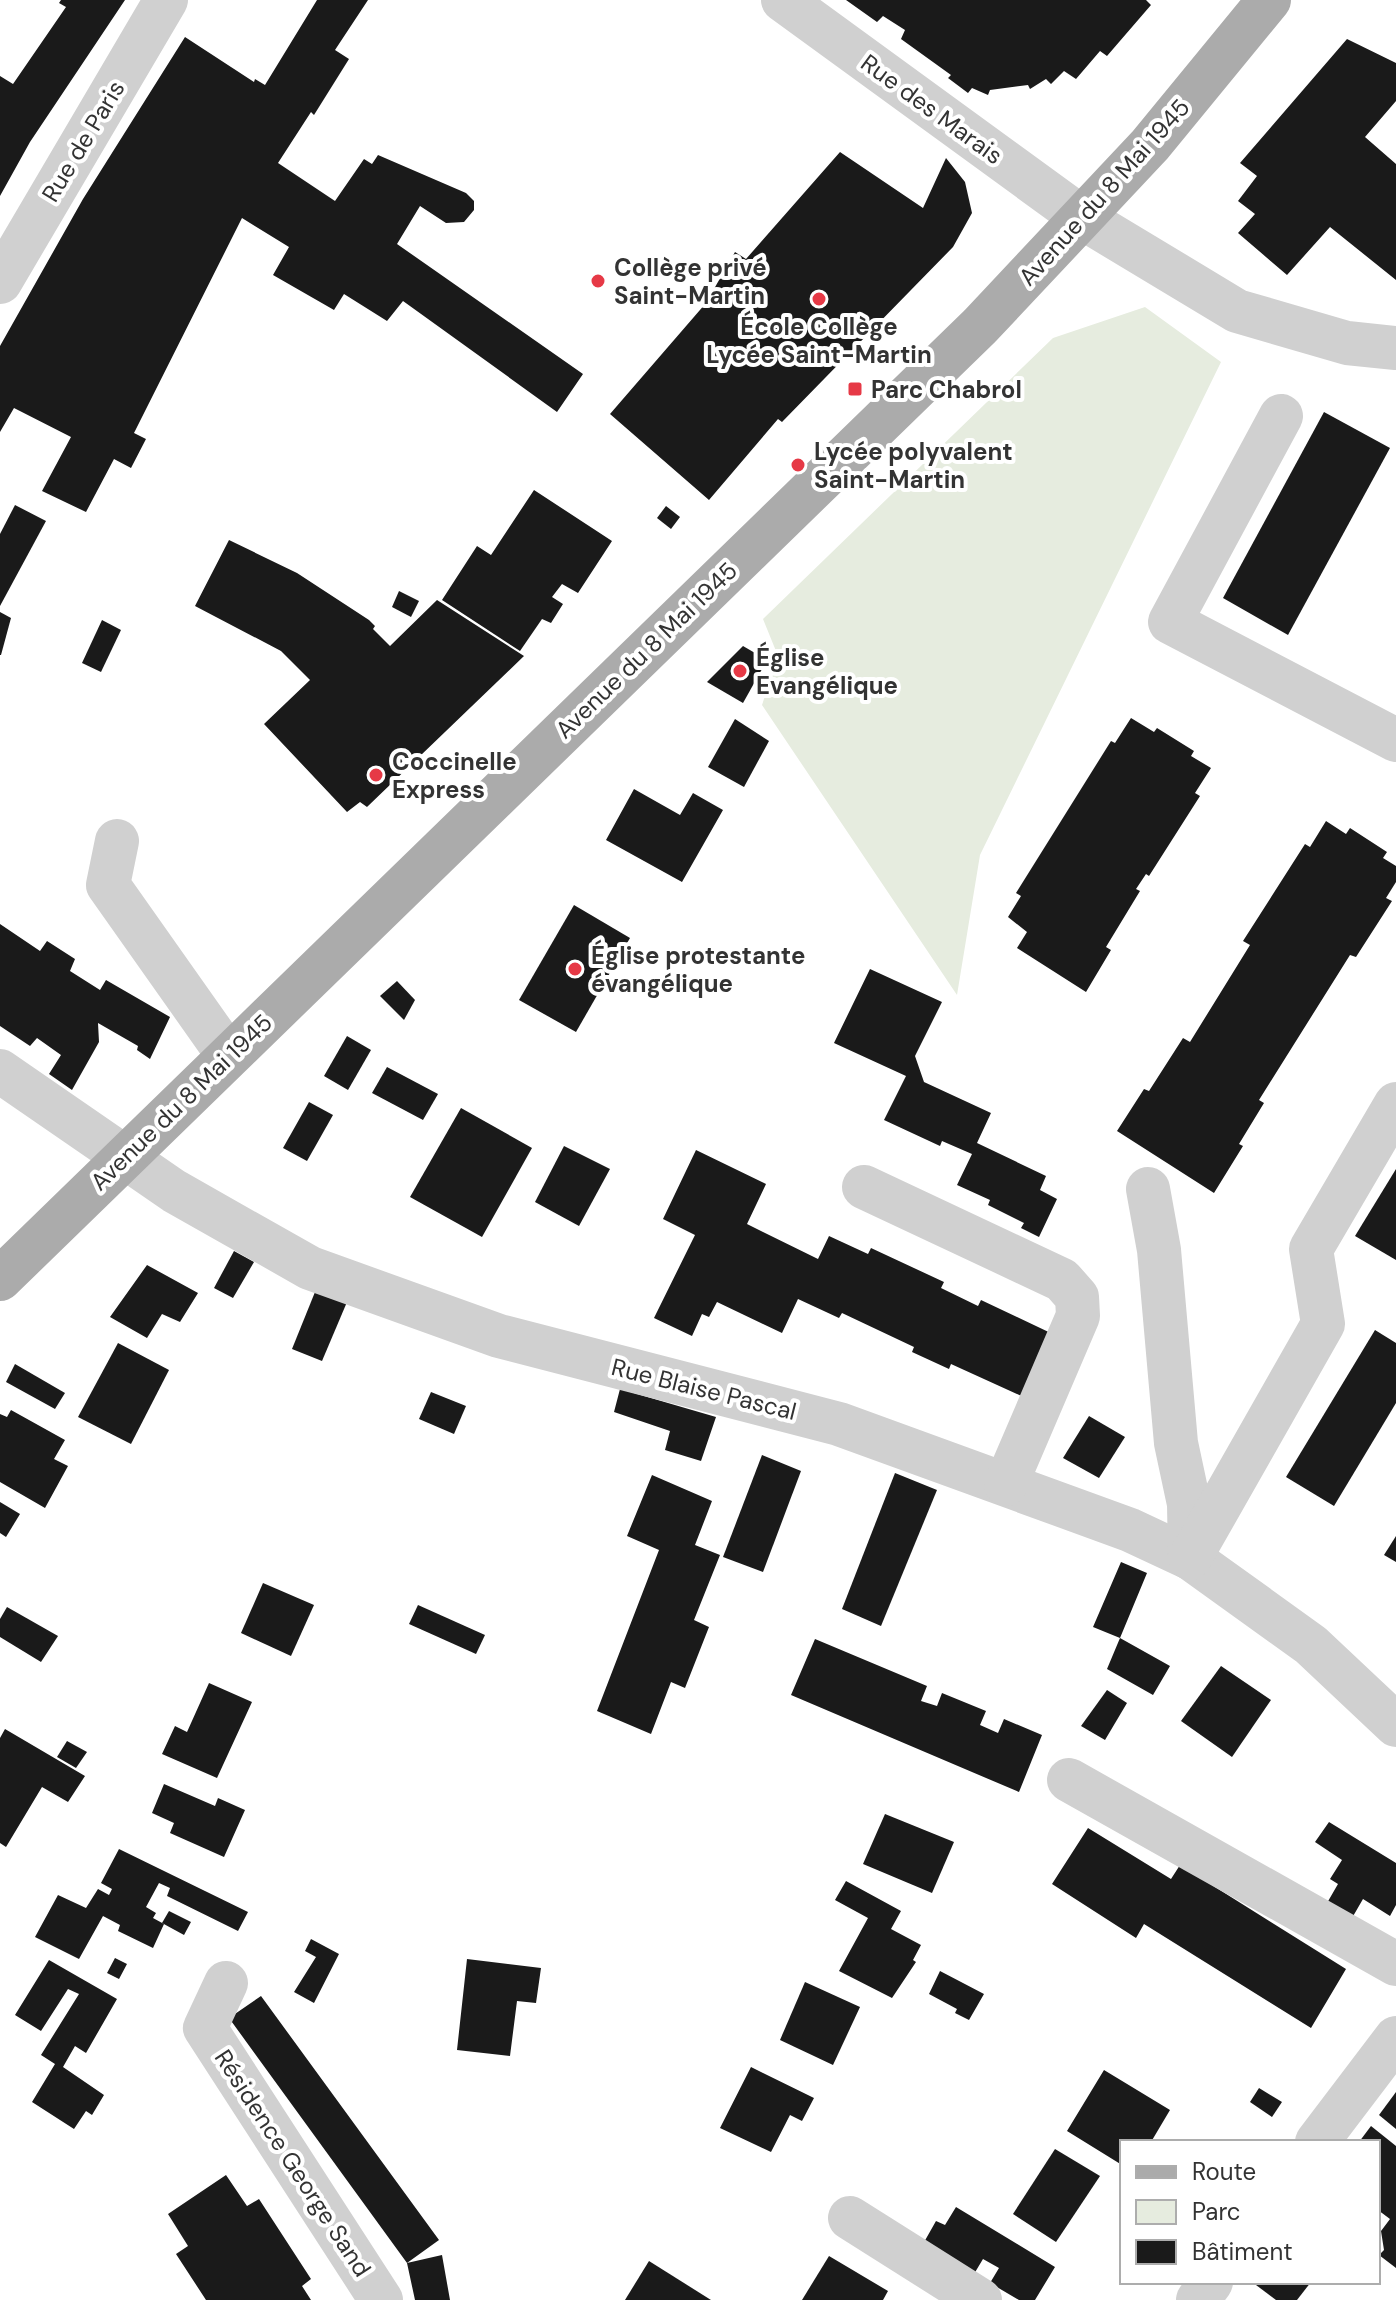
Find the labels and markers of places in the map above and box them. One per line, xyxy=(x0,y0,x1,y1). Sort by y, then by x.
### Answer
place label: Collège privé Saint-Martin xyxy=(614,252,767,311)
marker: Collège privé Saint-Martin xyxy=(589,272,607,290)
marker: École Collège Lycée Saint-Martin xyxy=(810,290,828,308)
place label: École Collège Lycée Saint-Martin xyxy=(706,310,932,370)
place label: Parc Chabrol xyxy=(871,374,1022,405)
marker: Parc Chabrol xyxy=(846,380,864,398)
place label: Lycée polyvalent Saint-Martin xyxy=(814,436,1013,495)
marker: Lycée polyvalent Saint-Martin xyxy=(789,456,807,474)
place label: Église Evangélique xyxy=(756,641,898,701)
marker: Église Evangélique xyxy=(731,662,749,680)
place label: Coccinelle Express xyxy=(392,746,517,805)
marker: Coccinelle Express xyxy=(367,766,385,784)
place label: Église protestante évangélique xyxy=(591,939,805,999)
marker: Église protestante évangélique xyxy=(566,960,584,978)

